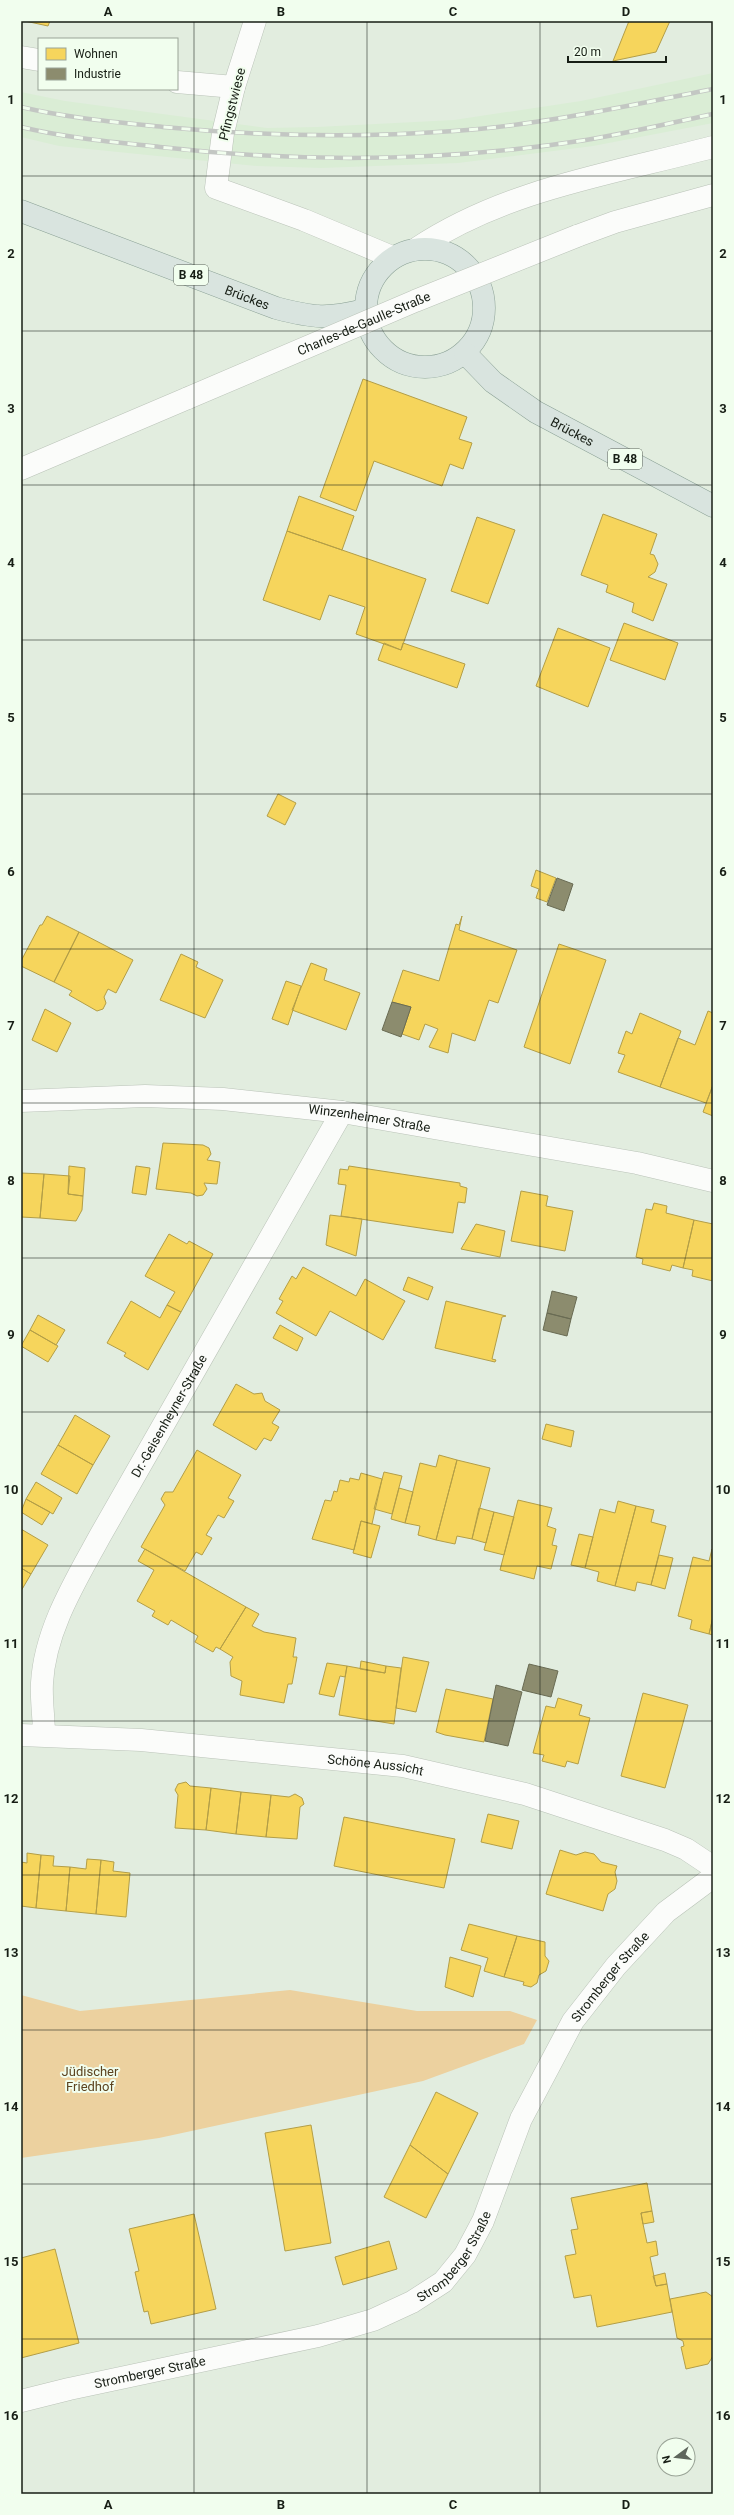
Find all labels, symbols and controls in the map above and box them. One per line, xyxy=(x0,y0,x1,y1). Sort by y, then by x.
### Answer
text: A xyxy=(104,4,113,19)
text: B xyxy=(277,4,285,19)
text: C xyxy=(449,4,458,19)
text: D xyxy=(622,4,630,19)
legend xyxy=(38,38,178,90)
scale bar xyxy=(568,38,666,64)
text: 20 m xyxy=(574,45,601,59)
text: Wohnen xyxy=(74,47,118,61)
street label: Pfingstwiese xyxy=(216,66,248,142)
text: Industrie xyxy=(74,67,121,81)
text: 1 xyxy=(7,92,15,107)
text: 1 xyxy=(719,92,727,107)
text: 2 xyxy=(7,246,15,261)
text: 2 xyxy=(719,246,727,261)
road number: B 48 xyxy=(174,265,208,285)
street label: Brückes xyxy=(223,282,272,312)
street label: Charles-de-Gaulle-Straße xyxy=(295,288,432,358)
text: 3 xyxy=(7,401,15,416)
text: 3 xyxy=(719,401,727,416)
street label: Brückes xyxy=(548,414,597,449)
road number: B 48 xyxy=(608,449,642,469)
text: 4 xyxy=(7,555,15,570)
text: 4 xyxy=(719,555,727,570)
text: 5 xyxy=(7,710,15,725)
text: 5 xyxy=(719,710,727,725)
text: 6 xyxy=(7,864,15,879)
text: 6 xyxy=(719,864,727,879)
text: 7 xyxy=(7,1018,15,1033)
text: 7 xyxy=(719,1018,727,1033)
street label: Winzenheimer Straße xyxy=(308,1101,432,1135)
text: 8 xyxy=(7,1173,15,1188)
text: 8 xyxy=(719,1173,727,1188)
text: 9 xyxy=(7,1327,15,1342)
text: 9 xyxy=(719,1327,727,1342)
street label: Dr.-Geisenheyner-Straße xyxy=(128,1352,210,1480)
text: 10 xyxy=(4,1482,18,1497)
text: 10 xyxy=(716,1482,730,1497)
text: 11 xyxy=(4,1636,18,1651)
text: 11 xyxy=(716,1636,730,1651)
street label: Schöne Aussicht xyxy=(327,1751,425,1778)
text: 12 xyxy=(4,1791,18,1806)
text: 12 xyxy=(716,1791,730,1806)
street label: Stromberger Straße xyxy=(568,1928,652,2025)
text: 13 xyxy=(4,1945,18,1960)
text: 13 xyxy=(716,1945,730,1960)
park label: Jüdischer Friedhof xyxy=(62,2064,119,2094)
text: 14 xyxy=(4,2099,19,2114)
text: 14 xyxy=(716,2099,731,2114)
street label: Stromberger Straße xyxy=(414,2209,494,2304)
text: 15 xyxy=(4,2254,18,2269)
text: 15 xyxy=(716,2254,730,2269)
street label: Stromberger Straße xyxy=(93,2353,207,2391)
text: 16 xyxy=(4,2408,19,2423)
text: 16 xyxy=(716,2408,731,2423)
north arrow xyxy=(656,2437,696,2477)
text: N xyxy=(659,2454,674,2465)
text: A xyxy=(104,2497,113,2512)
text: B xyxy=(277,2497,285,2512)
text: C xyxy=(449,2497,458,2512)
text: D xyxy=(622,2497,630,2512)

